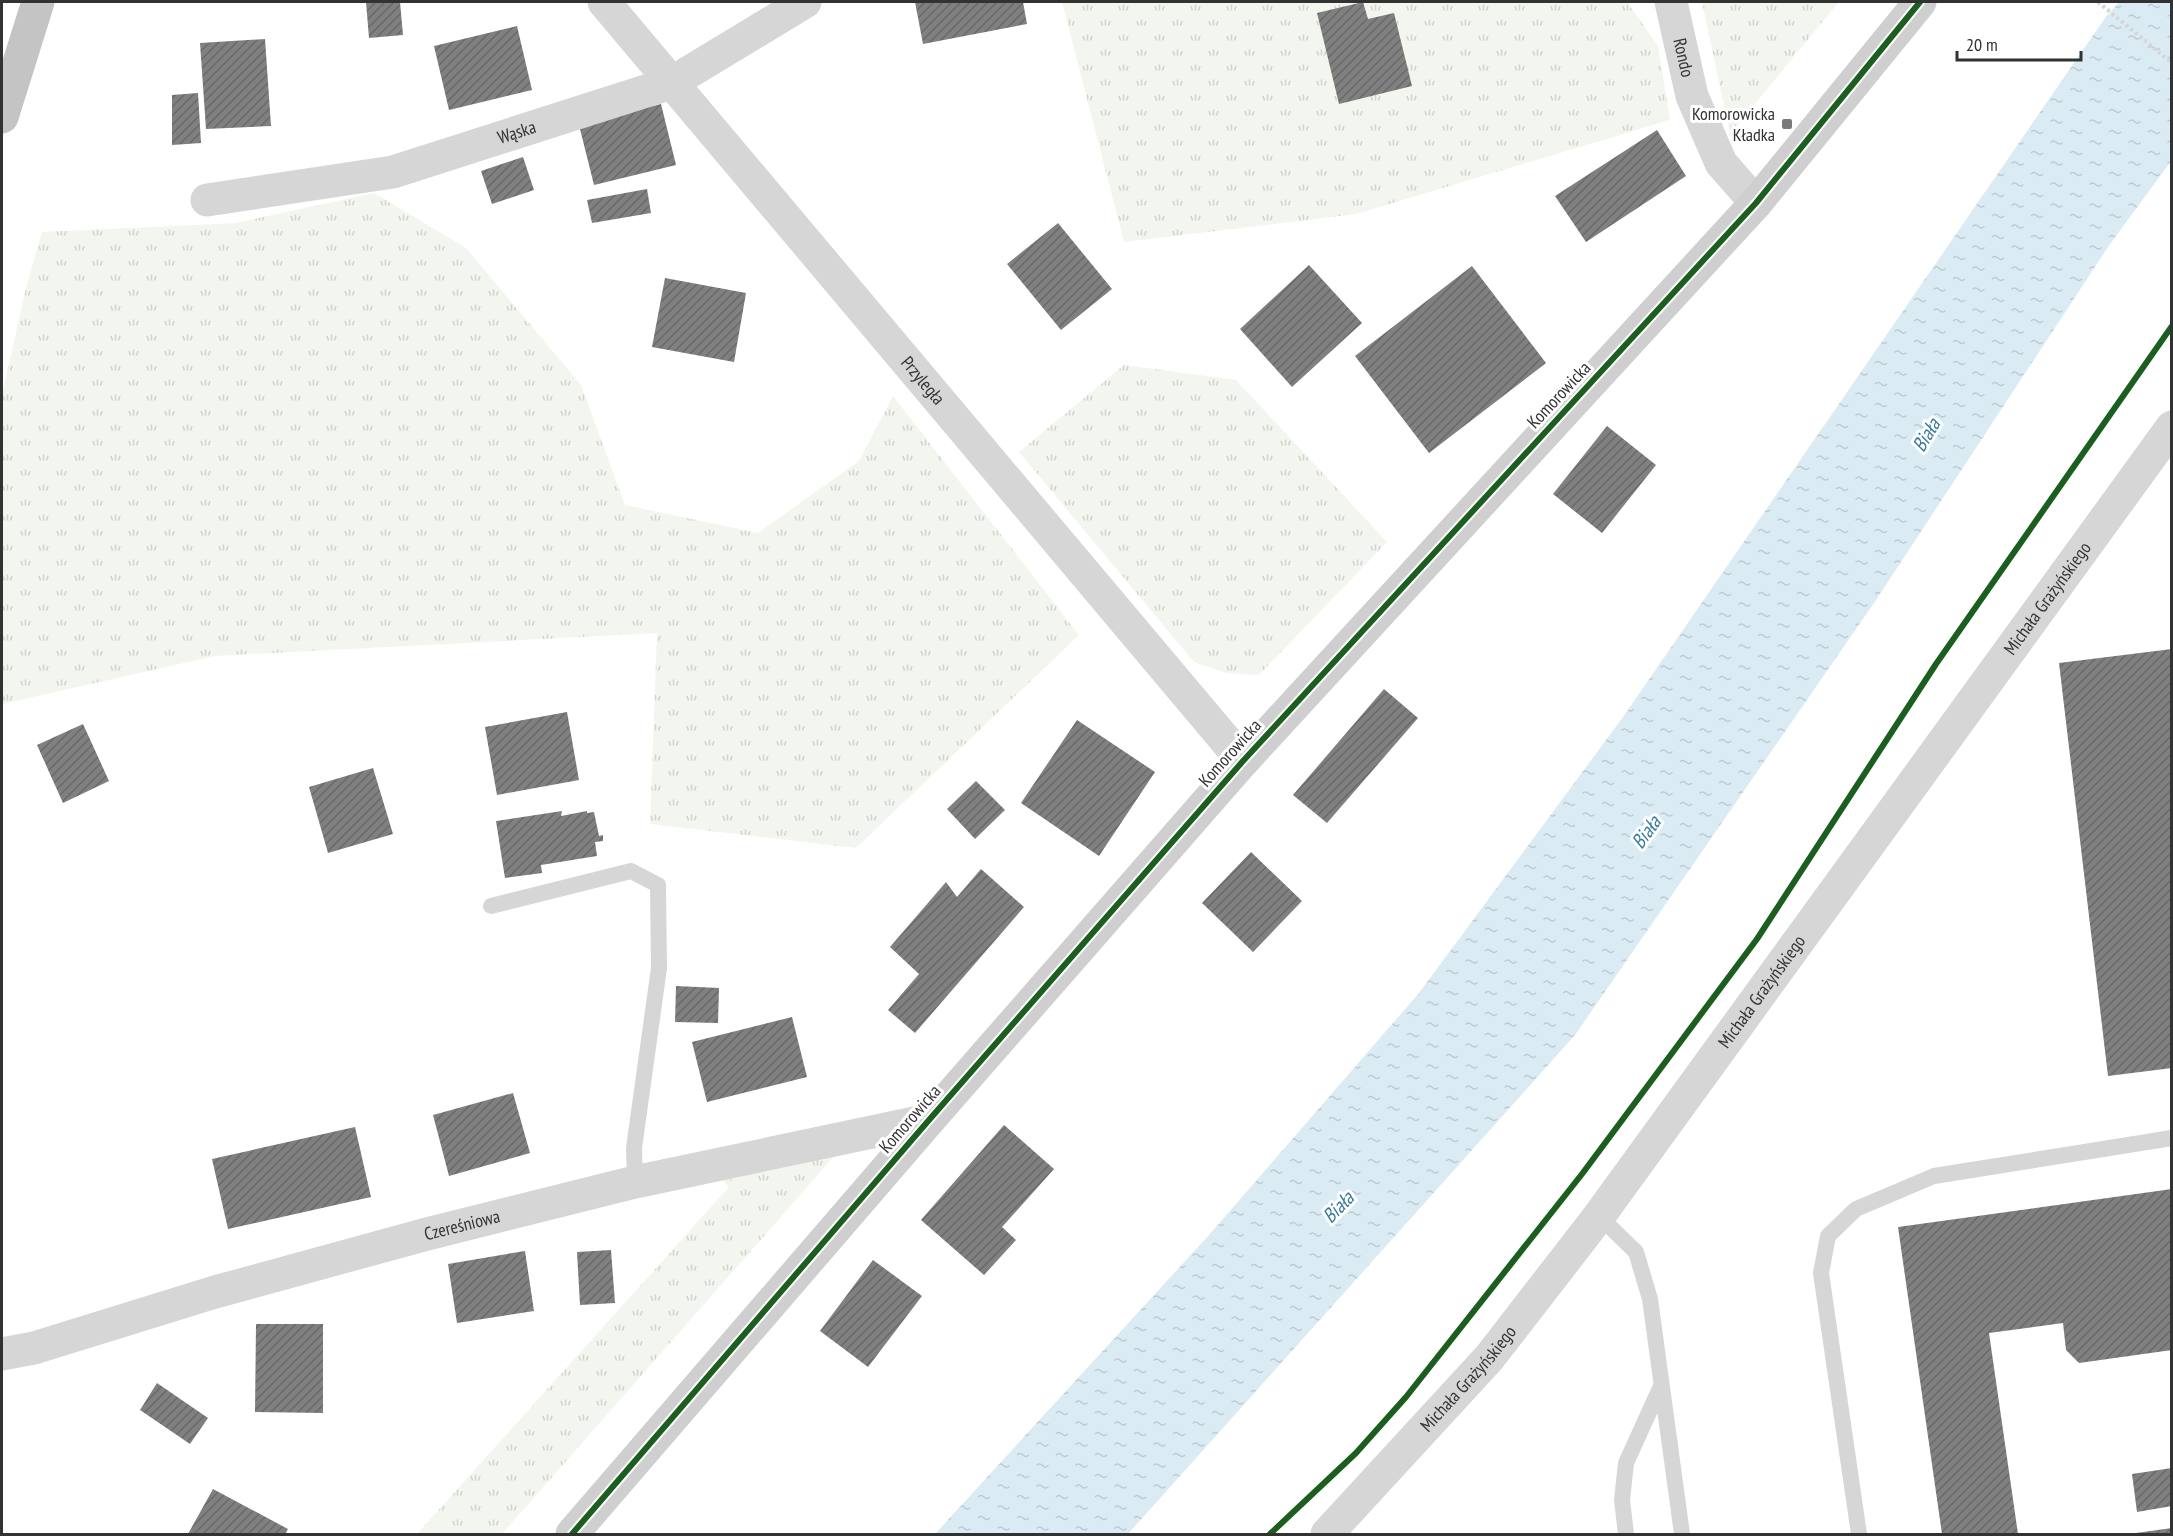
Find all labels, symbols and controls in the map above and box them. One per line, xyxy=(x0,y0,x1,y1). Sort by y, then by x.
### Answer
scale bar xyxy=(1957,24,2082,62)
text: 20 m xyxy=(1966,33,1998,56)
street label: Rondo xyxy=(1668,36,1699,79)
place label: Komorowicka Kładka xyxy=(1692,102,1775,146)
street label: Wąska xyxy=(495,115,539,149)
marker: Komorowicka Kładka xyxy=(1780,117,1794,131)
street label: Przyległa xyxy=(896,351,950,409)
street label: Komorowicka xyxy=(1522,356,1595,433)
water label: Biała xyxy=(1906,413,1947,456)
street label: Michała Grażyńskiego xyxy=(1998,537,2096,659)
street label: Komorowicka xyxy=(1193,714,1266,791)
water label: Biała xyxy=(1625,810,1667,854)
street label: Michała Grażyńskiego xyxy=(1713,930,1810,1052)
street label: Komorowicka xyxy=(874,1080,946,1158)
water label: Biała xyxy=(1317,1185,1360,1228)
street label: Czereśniowa xyxy=(422,1204,502,1245)
street label: Michała Grażyńskiego xyxy=(1415,1321,1521,1436)

